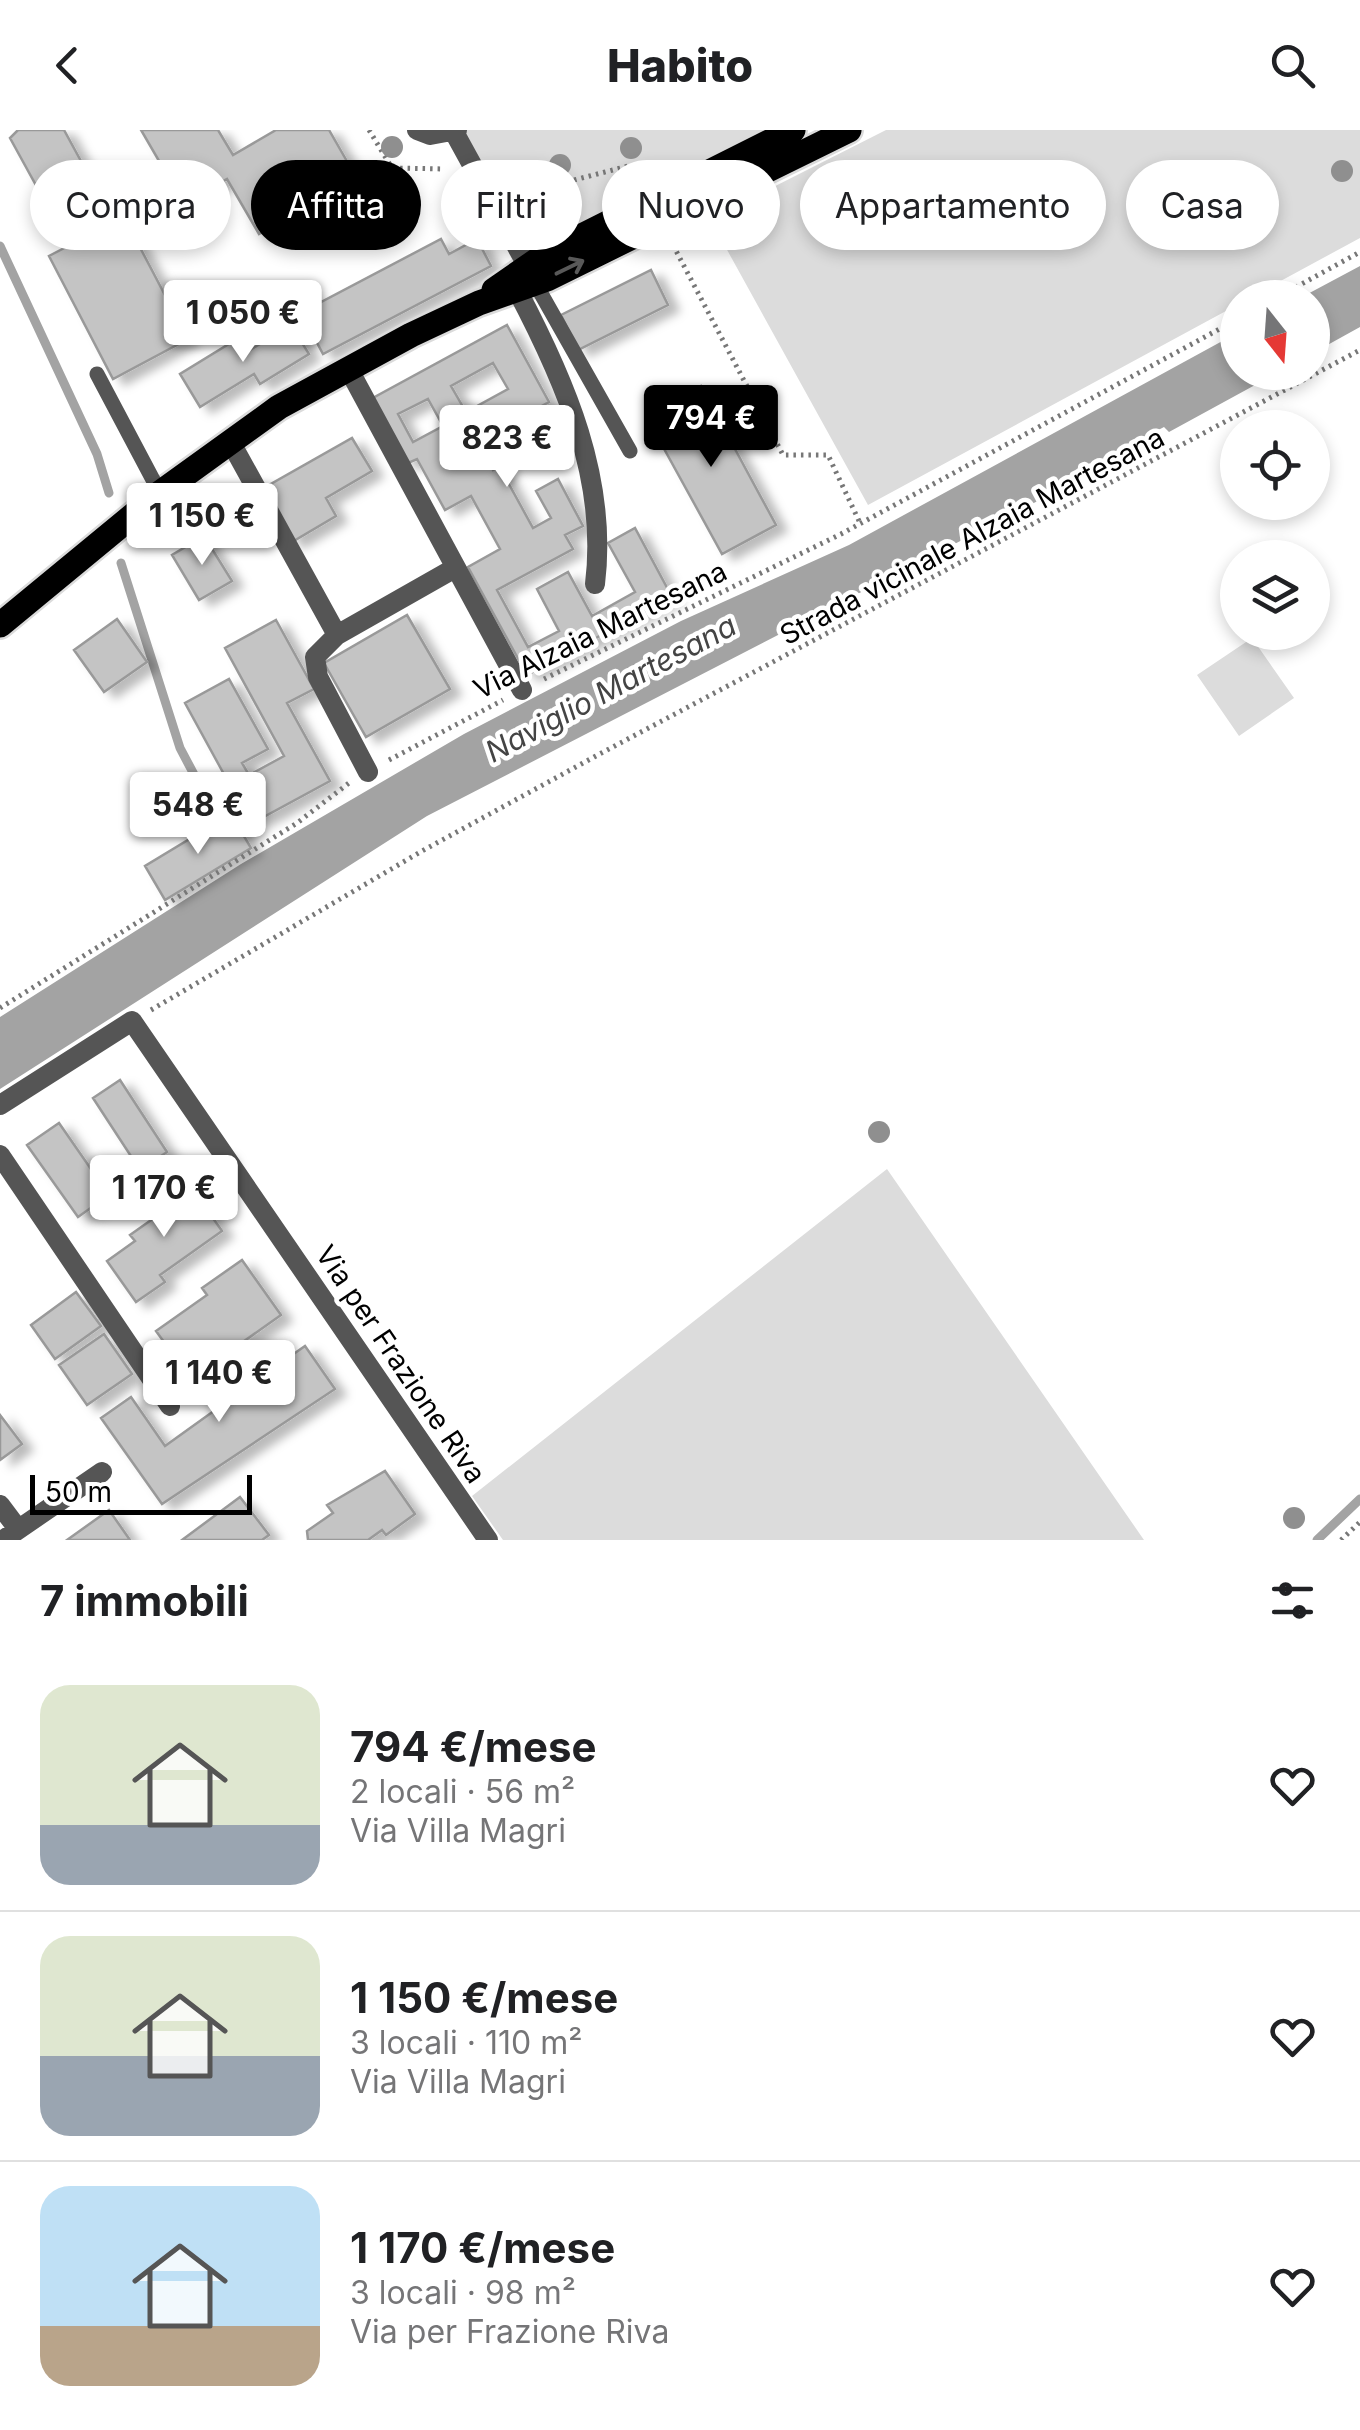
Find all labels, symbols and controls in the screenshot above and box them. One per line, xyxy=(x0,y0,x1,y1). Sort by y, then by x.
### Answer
icon: back xyxy=(40,38,95,93)
text: Habito xyxy=(607,38,753,93)
icon: search xyxy=(1265,38,1320,93)
chip: Compra xyxy=(30,160,231,250)
chip: Affitta xyxy=(251,160,421,250)
chip: Filtri xyxy=(441,160,582,250)
chip: Nuovo xyxy=(602,160,780,250)
chip: Appartamento xyxy=(800,160,1106,250)
chip: Casa xyxy=(1126,160,1279,250)
one-way arrow xyxy=(554,257,584,276)
pin: 1 050 € xyxy=(151,280,335,365)
north arrow xyxy=(1220,280,1330,390)
map controls xyxy=(1220,280,1330,650)
text: 1 050 € xyxy=(186,293,300,332)
pin: 794 € xyxy=(641,385,781,470)
text: 794 € xyxy=(666,398,756,437)
pin: 823 € xyxy=(437,405,577,490)
button: locate xyxy=(1220,410,1330,520)
text: 823 € xyxy=(461,418,553,457)
street label: Strada vicinale Alzaia Martesana xyxy=(774,420,1170,652)
pin: 1 150 € xyxy=(110,483,294,568)
text: 1 150 € xyxy=(149,496,255,535)
button: layers xyxy=(1220,540,1330,650)
street label: Via Alzaia Martesana xyxy=(468,554,732,706)
water label: Naviglio Martesana xyxy=(479,607,742,769)
pin: 548 € xyxy=(128,772,268,857)
text: 548 € xyxy=(152,785,244,824)
pin: 1 170 € xyxy=(72,1155,256,1240)
text: 1 170 € xyxy=(112,1168,216,1207)
street label: Via per Frazione Riva xyxy=(309,1239,493,1489)
pin: 1 140 € xyxy=(127,1340,311,1425)
text: 1 140 € xyxy=(165,1353,273,1392)
scale bar xyxy=(30,1470,252,1514)
text: 50 m xyxy=(45,1475,112,1509)
icon: filters xyxy=(1265,1573,1320,1628)
text: 7 immobili xyxy=(40,1575,249,1626)
text: 794 €/mese xyxy=(350,1721,597,1772)
icon: home xyxy=(120,1725,240,1845)
icon: heart xyxy=(1265,1758,1320,1813)
text: 2 locali · 56 m² xyxy=(350,1772,575,1811)
text: Via Villa Magri xyxy=(350,1811,566,1850)
text: 1 150 €/mese xyxy=(350,1972,618,2023)
icon: home xyxy=(120,1976,240,2096)
icon: heart xyxy=(1265,2009,1320,2064)
text: 3 locali · 110 m² xyxy=(350,2023,582,2062)
text: Via Villa Magri xyxy=(350,2062,566,2101)
text: 1 170 €/mese xyxy=(350,2222,615,2273)
icon: home xyxy=(120,2226,240,2346)
icon: heart xyxy=(1265,2259,1320,2314)
text: 3 locali · 98 m² xyxy=(350,2273,576,2312)
text: Via per Frazione Riva xyxy=(350,2312,669,2351)

